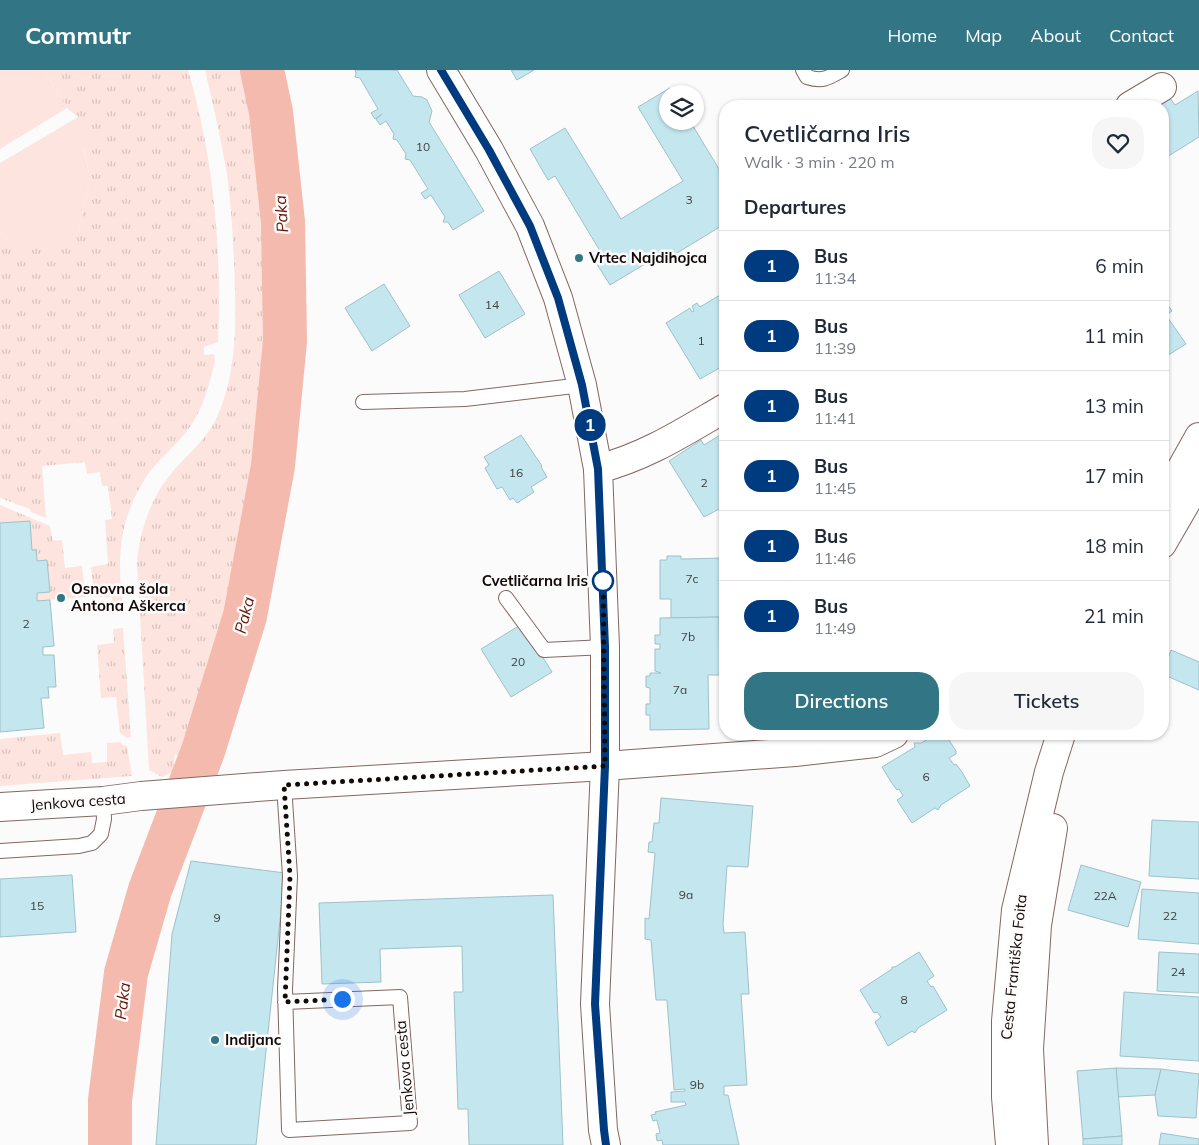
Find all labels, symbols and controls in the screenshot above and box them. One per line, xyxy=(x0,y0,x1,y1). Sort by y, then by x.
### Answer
text: Commutr xyxy=(25,20,131,50)
text: Home xyxy=(887,24,937,47)
text: Map xyxy=(965,24,1002,47)
text: About xyxy=(1030,24,1081,47)
text: Contact xyxy=(1109,24,1174,47)
map controls xyxy=(659,85,704,130)
button: layers xyxy=(659,85,704,130)
button: heart xyxy=(1092,117,1144,169)
text: Cvetličarna Iris xyxy=(744,118,911,148)
house number: 10 xyxy=(416,139,430,154)
text: Walk · 3 min · 220 m xyxy=(744,152,895,172)
house number: 3 xyxy=(685,192,693,207)
water label: Paka xyxy=(270,194,292,233)
text: Departures xyxy=(744,195,846,219)
text: Bus xyxy=(814,244,848,268)
place label: Vrtec Najdihojca xyxy=(588,248,707,267)
marker: Vrtec Najdihojca xyxy=(573,252,585,264)
text: 1 xyxy=(766,254,777,277)
text: 6 min xyxy=(1095,254,1144,278)
text: 11:34 xyxy=(814,268,856,288)
house number: 14 xyxy=(485,297,499,312)
text: Bus xyxy=(814,314,848,338)
text: 1 xyxy=(766,324,777,347)
text: 11 min xyxy=(1084,324,1144,348)
house number: 1 xyxy=(697,333,705,348)
text: 11:39 xyxy=(814,338,856,358)
text: Bus xyxy=(814,384,848,408)
text: 1 xyxy=(766,394,777,417)
text: 13 min xyxy=(1084,394,1144,418)
text: 11:41 xyxy=(814,408,856,428)
line badge: 1 xyxy=(574,409,606,441)
text: 1 xyxy=(585,413,595,436)
text: Bus xyxy=(814,454,848,478)
text: 1 xyxy=(766,464,777,487)
text: 17 min xyxy=(1084,464,1144,488)
house number: 16 xyxy=(509,465,523,480)
house number: 2 xyxy=(700,475,708,490)
text: 11:45 xyxy=(814,478,856,498)
text: Bus xyxy=(814,524,848,548)
text: 1 xyxy=(766,534,777,557)
text: 18 min xyxy=(1084,534,1144,558)
text: 11:46 xyxy=(814,548,856,568)
marker: Cvetličarna Iris xyxy=(592,570,614,592)
place label: Cvetličarna Iris xyxy=(482,571,588,590)
house number: 7c xyxy=(685,571,699,586)
place label: Osnovna šola Antona Aškerca xyxy=(71,579,186,615)
marker: Osnovna šola Antona Aškerca xyxy=(55,592,67,604)
water label: Paka xyxy=(230,594,258,636)
text: Bus xyxy=(814,594,848,618)
text: 1 xyxy=(766,604,777,627)
text: 21 min xyxy=(1084,604,1144,628)
house number: 2 xyxy=(22,616,30,631)
text: 11:49 xyxy=(814,618,856,638)
house number: 7b xyxy=(681,629,695,644)
house number: 20 xyxy=(511,654,525,669)
button: Directions xyxy=(744,672,939,730)
button: Tickets xyxy=(949,672,1144,730)
house number: 7a xyxy=(673,682,687,697)
house number: 6 xyxy=(922,769,930,784)
street label: Jenkova cesta xyxy=(30,789,126,814)
house number: 9a xyxy=(679,887,693,902)
house number: 22A xyxy=(1093,888,1117,903)
street label: Cesta Františka Foita xyxy=(996,893,1031,1041)
house number: 15 xyxy=(30,898,44,913)
house number: 22 xyxy=(1163,908,1177,923)
house number: 9 xyxy=(213,910,221,925)
house number: 24 xyxy=(1171,964,1185,979)
water label: Paka xyxy=(110,981,134,1021)
your location xyxy=(330,987,355,1012)
house number: 8 xyxy=(900,992,908,1007)
street label: Jenkova cesta xyxy=(391,1020,418,1117)
place label: Indijanc xyxy=(225,1030,282,1049)
marker: Indijanc xyxy=(209,1034,221,1046)
house number: 9b xyxy=(690,1077,704,1092)

